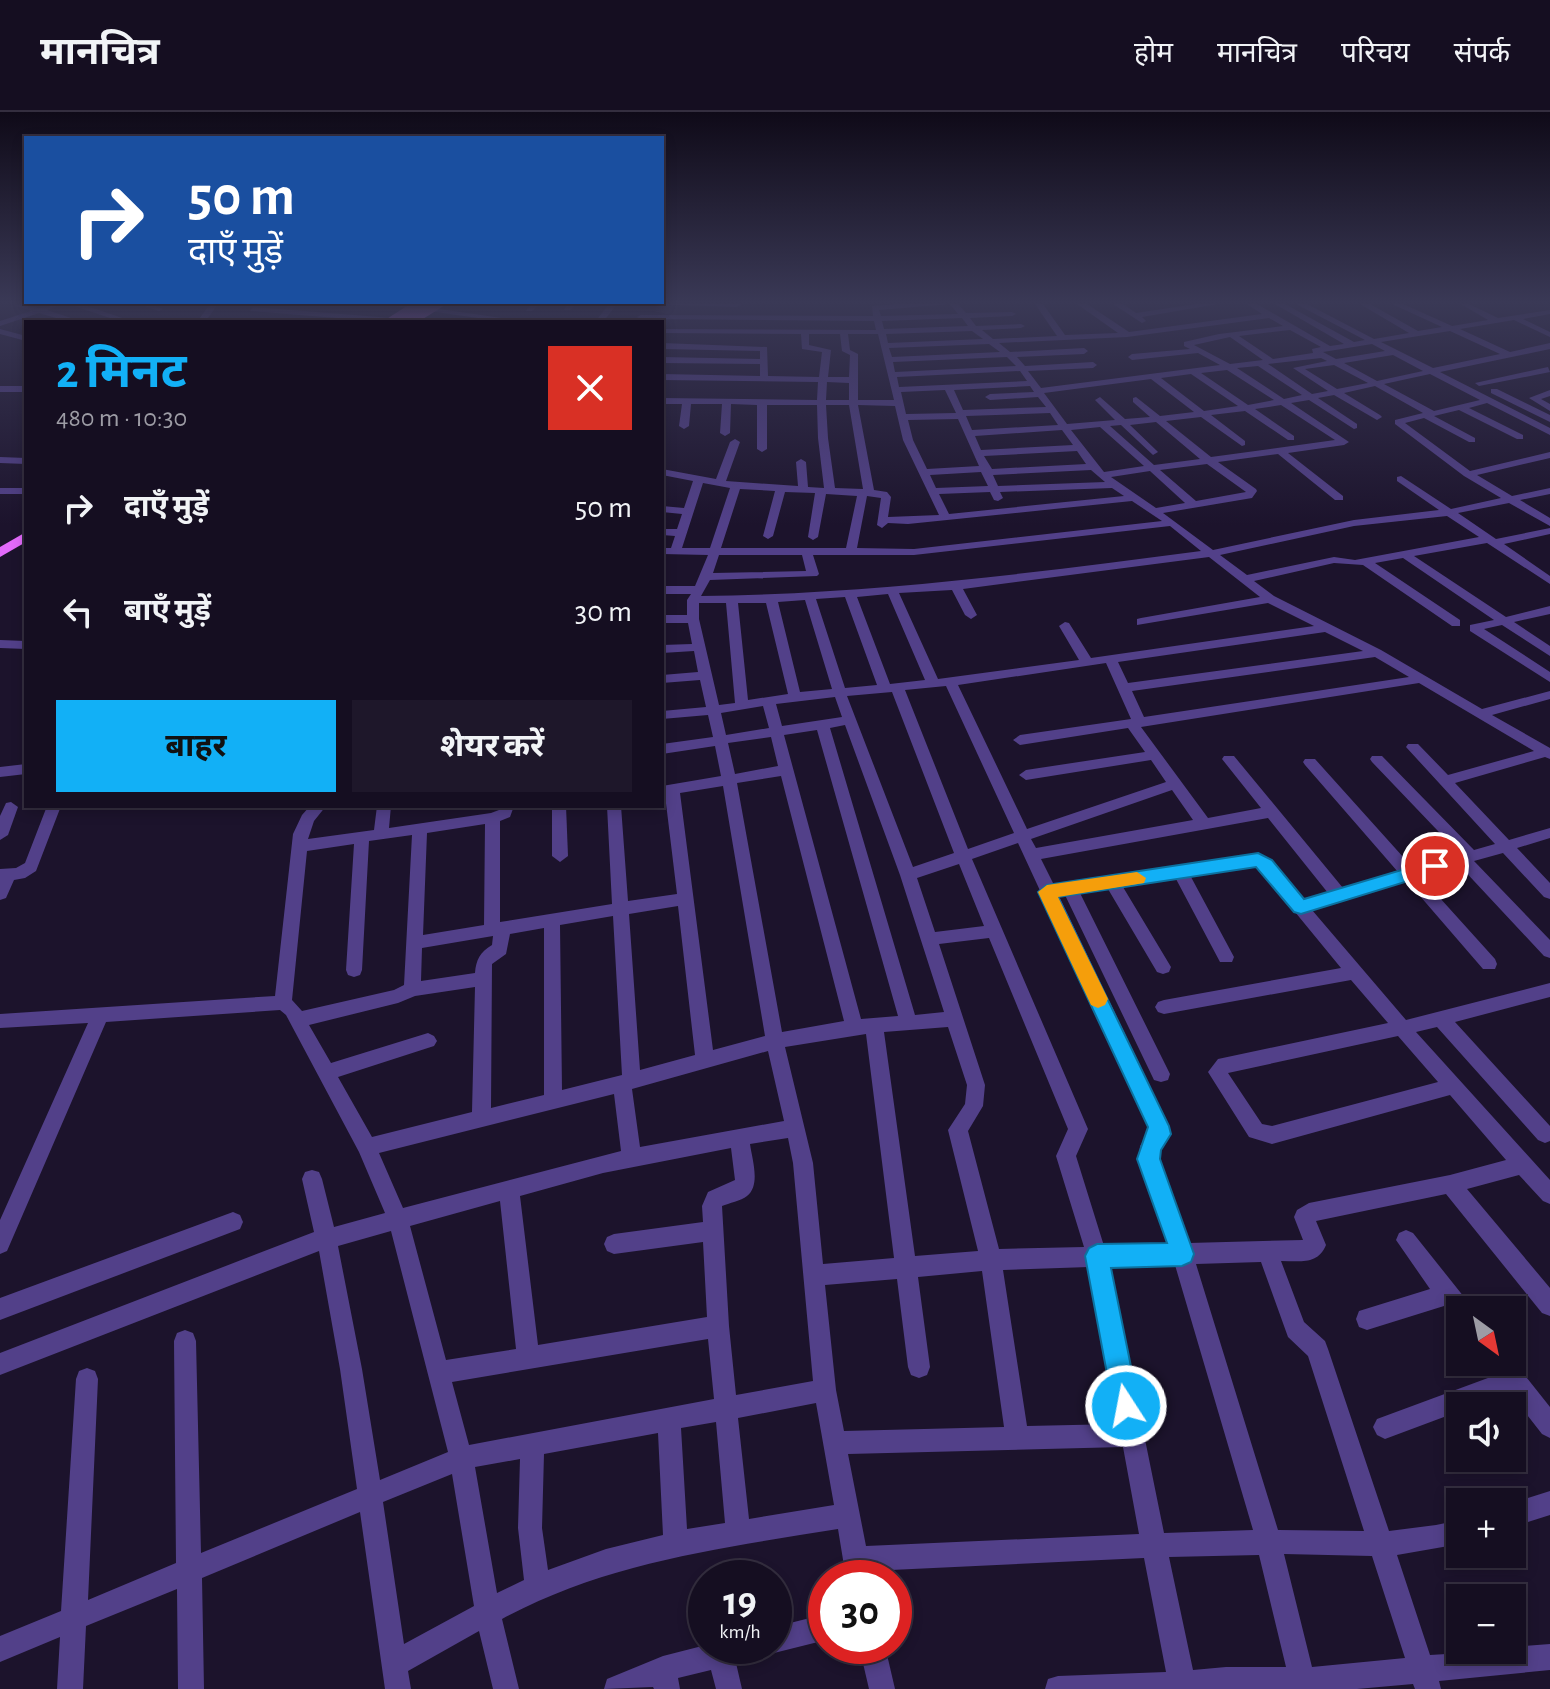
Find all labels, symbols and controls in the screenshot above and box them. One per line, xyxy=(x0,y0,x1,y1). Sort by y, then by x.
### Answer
text: मानचित्र xyxy=(40,34,160,72)
text: होम xyxy=(1134,40,1173,68)
text: मानचित्र xyxy=(1217,40,1297,68)
text: परिचय xyxy=(1341,40,1410,68)
text: संपर्क xyxy=(1454,40,1510,68)
icon: right xyxy=(56,168,160,272)
text: 50 m xyxy=(188,169,295,225)
text: दाएँ मुड़ें xyxy=(188,234,283,270)
button: close xyxy=(548,346,632,430)
text: 2 मिनट xyxy=(56,349,187,397)
text: 480 m · 10:30 xyxy=(56,405,187,431)
icon: right xyxy=(56,486,100,530)
text: दाएँ मुड़ें xyxy=(124,492,209,522)
text: 50 m xyxy=(575,493,632,523)
icon: left xyxy=(56,590,100,634)
text: बाएँ मुड़ें xyxy=(124,596,211,626)
text: 30 m xyxy=(575,597,632,627)
button: बाहर xyxy=(56,700,336,792)
button: शेयर करें xyxy=(352,700,632,792)
pin xyxy=(1401,832,1469,900)
icon: arrive xyxy=(1413,844,1457,888)
north arrow xyxy=(1446,1296,1526,1376)
map controls xyxy=(1446,1296,1526,1664)
position arrow xyxy=(1084,1364,1168,1448)
button: sound xyxy=(1446,1392,1526,1472)
button: + xyxy=(1446,1488,1526,1568)
speed limit sign: 30 xyxy=(808,1560,912,1664)
text: 19 xyxy=(723,1582,757,1622)
button: − xyxy=(1446,1584,1526,1664)
text: km/h xyxy=(719,1622,761,1642)

